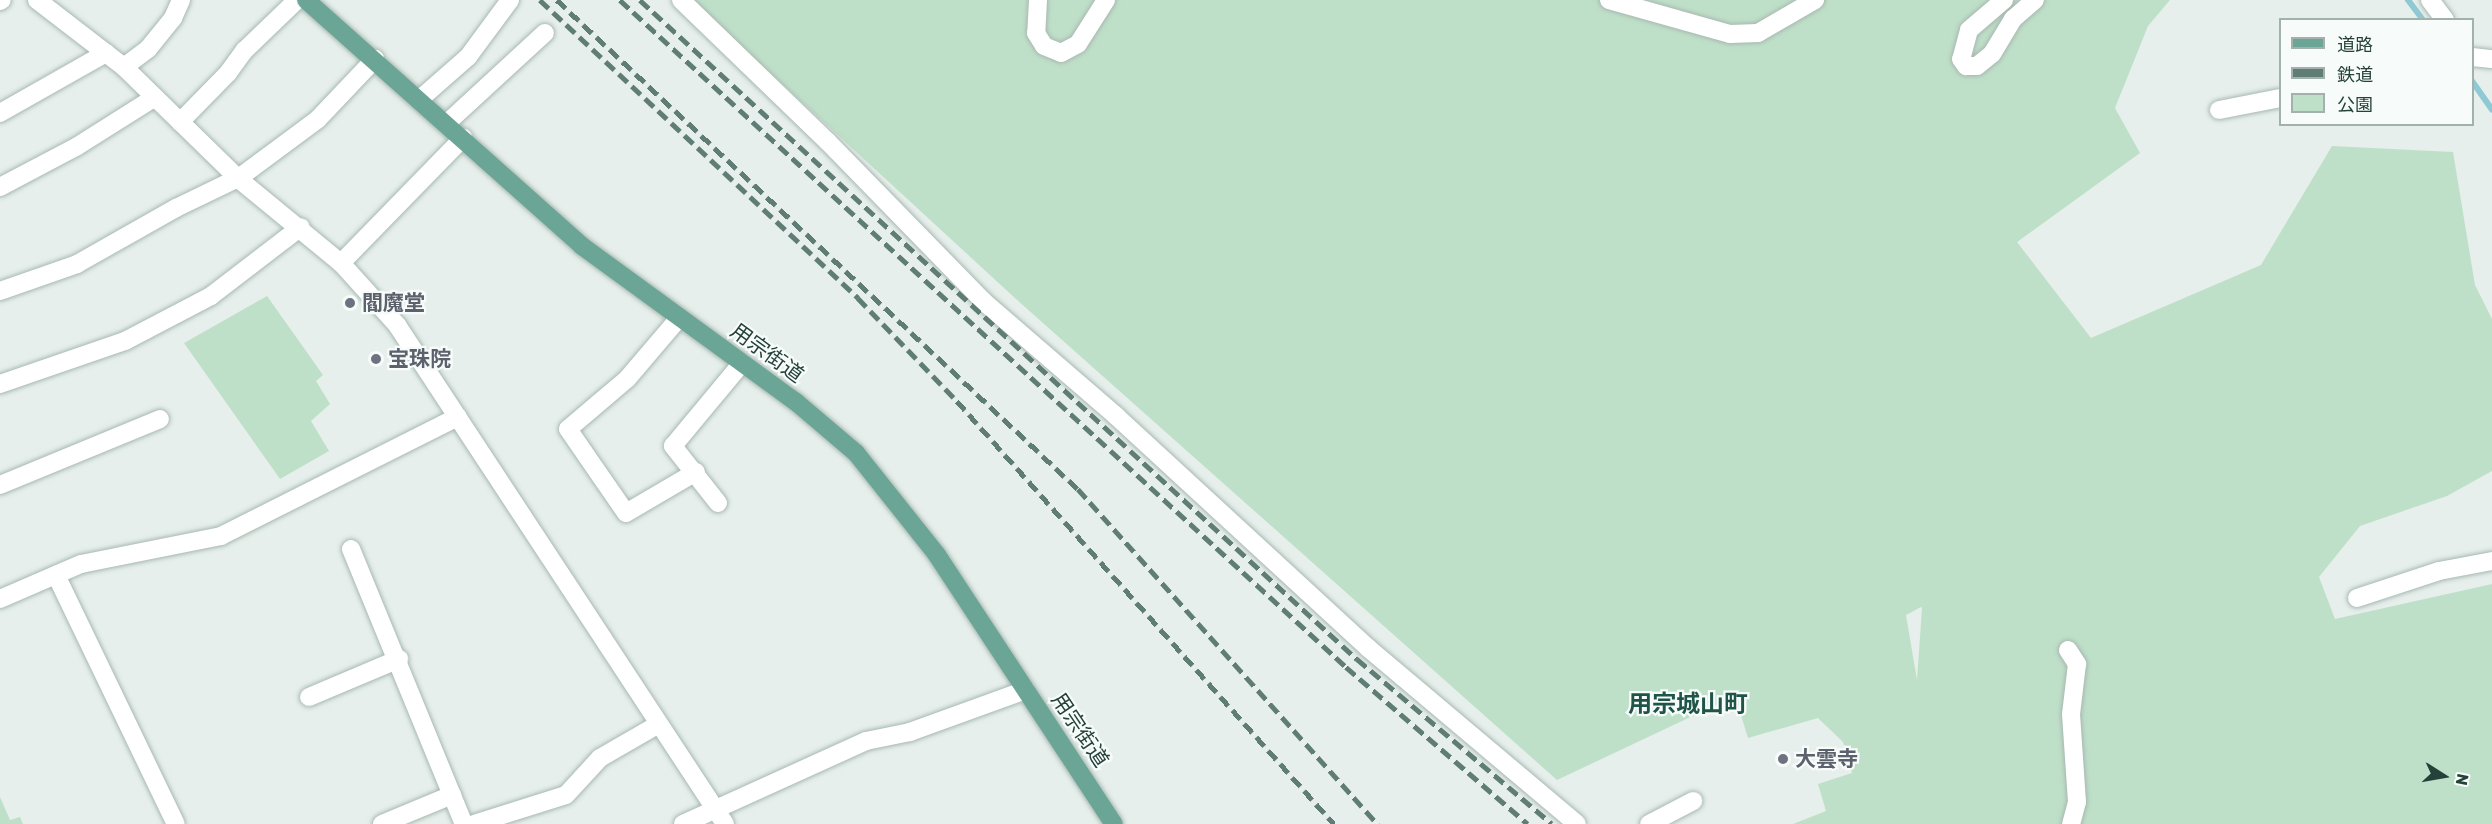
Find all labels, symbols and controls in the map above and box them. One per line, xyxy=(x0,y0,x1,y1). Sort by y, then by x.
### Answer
legend xyxy=(2279,18,2474,126)
text: 道路 xyxy=(2337,34,2373,56)
text: 鉄道 xyxy=(2337,64,2373,86)
text: 公園 xyxy=(2337,94,2373,116)
place label: 閻魔堂 xyxy=(362,290,425,316)
marker: 閻魔堂 xyxy=(343,296,357,310)
street label: 用宗街道 xyxy=(726,318,808,388)
place label: 宝珠院 xyxy=(388,346,451,372)
marker: 宝珠院 xyxy=(369,352,383,366)
street label: 用宗街道 xyxy=(1046,688,1114,772)
district label: 用宗城山町 xyxy=(1628,691,1748,719)
place label: 大雲寺 xyxy=(1795,746,1858,772)
north arrow xyxy=(2414,746,2474,806)
marker: 大雲寺 xyxy=(1776,752,1790,766)
text: N xyxy=(2452,772,2473,787)

